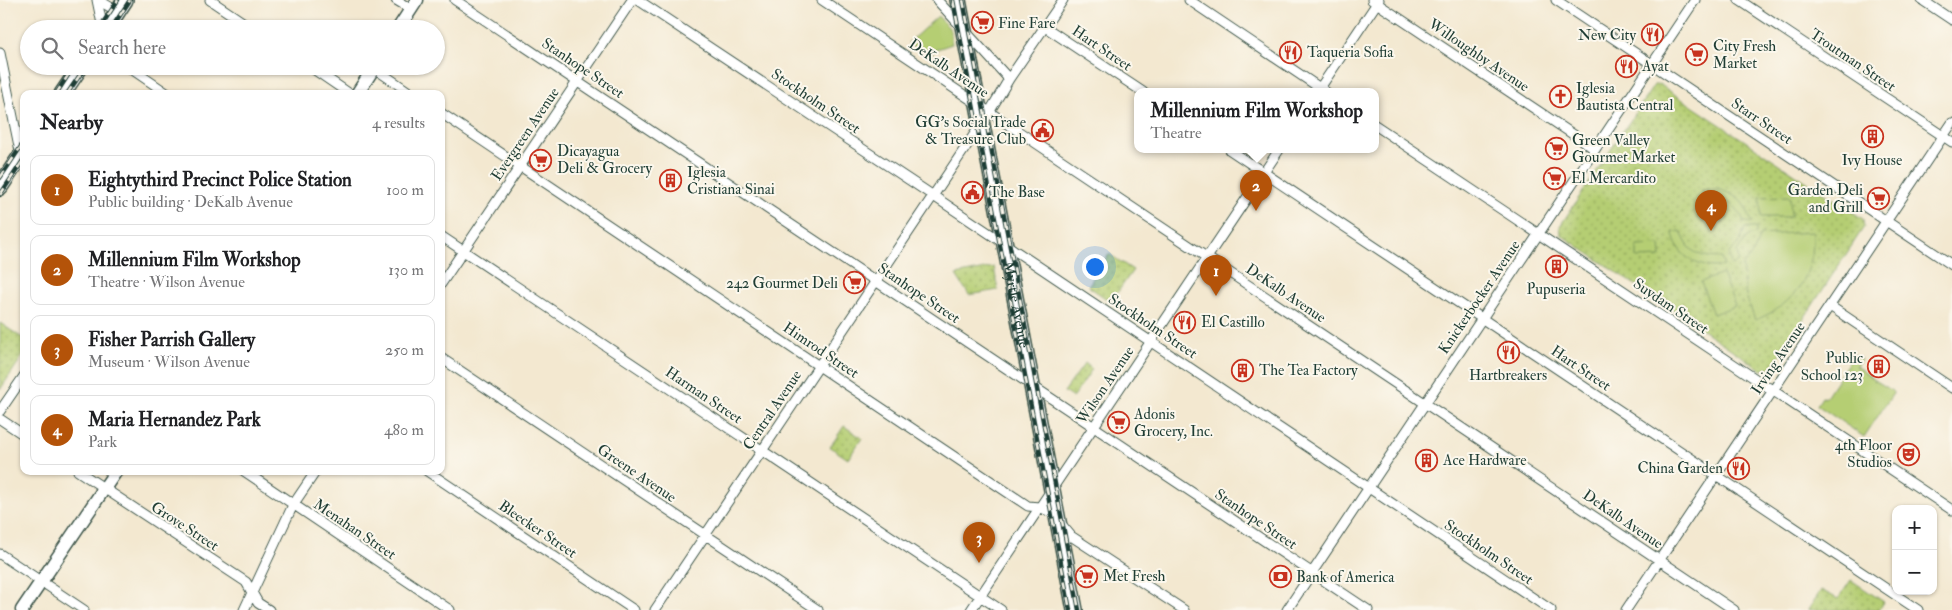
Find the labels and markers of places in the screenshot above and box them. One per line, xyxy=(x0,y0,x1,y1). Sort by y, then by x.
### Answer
supermarket icon: Fine Fare xyxy=(970,11,994,35)
place label: Fine Fare xyxy=(998,14,1055,33)
restaurant icon: New City xyxy=(1640,23,1664,47)
place label: New City xyxy=(1578,26,1636,45)
place label: City Fresh Market xyxy=(1713,37,1776,73)
restaurant icon: Taqueria Sofia xyxy=(1279,40,1303,64)
place label: Taqueria Sofia xyxy=(1307,43,1394,62)
supermarket icon: City Fresh Market xyxy=(1685,43,1709,67)
restaurant icon: Ayat xyxy=(1614,54,1638,78)
place label: Ayat xyxy=(1641,57,1669,76)
place label: Iglesia Bautista Central xyxy=(1576,79,1673,115)
church icon: Iglesia Bautista Central xyxy=(1548,85,1572,109)
place label: GG's Social Trade & Treasure Club xyxy=(915,113,1026,149)
public building icon: GG's Social Trade & Treasure Club xyxy=(1030,119,1054,143)
building icon: Ivy House xyxy=(1860,125,1884,149)
place label: Green Valley Gourmet Market xyxy=(1572,131,1675,167)
supermarket icon: Green Valley Gourmet Market xyxy=(1544,137,1568,161)
place label: Dicayagua Deli & Grocery xyxy=(557,142,652,178)
supermarket icon: Dicayagua Deli & Grocery xyxy=(529,148,553,172)
place label: Ivy House xyxy=(1842,151,1902,170)
place label: Iglesia Cristiana Sinai xyxy=(687,163,775,199)
supermarket icon: El Mercardito xyxy=(1543,166,1567,190)
building icon: Iglesia Cristiana Sinai xyxy=(659,169,683,193)
place label: El Mercardito xyxy=(1571,169,1656,188)
pin: 2 xyxy=(1240,170,1272,211)
public building icon: The Base xyxy=(961,180,985,204)
place label: Garden Deli and Grill xyxy=(1788,181,1863,217)
place label: The Base xyxy=(989,183,1045,202)
supermarket icon: Garden Deli and Grill xyxy=(1867,187,1891,211)
pin: 4 xyxy=(1695,190,1727,231)
building icon: Pupuseria xyxy=(1544,254,1568,278)
pin: 1 xyxy=(1200,255,1232,296)
supermarket icon: 242 Gourmet Deli xyxy=(842,271,866,295)
place label: 242 Gourmet Deli xyxy=(726,274,838,293)
place label: Pupuseria xyxy=(1527,280,1586,300)
restaurant icon: El Castillo xyxy=(1173,310,1197,334)
place label: El Castillo xyxy=(1201,313,1265,332)
restaurant icon: Hartbreakers xyxy=(1496,340,1520,364)
place label: Public School 123 xyxy=(1801,349,1863,385)
building icon: Public School 123 xyxy=(1867,355,1891,379)
building icon: The Tea Factory xyxy=(1231,358,1255,382)
place label: The Tea Factory xyxy=(1259,361,1358,380)
place label: Hartbreakers xyxy=(1469,366,1547,385)
place label: Adonis Grocery, Inc. xyxy=(1133,405,1213,441)
supermarket icon: Adonis Grocery, Inc. xyxy=(1106,411,1130,435)
place label: 4th Floor Studios xyxy=(1835,436,1892,472)
theatre icon: 4th Floor Studios xyxy=(1896,442,1920,466)
building icon: Ace Hardware xyxy=(1415,448,1439,472)
place label: Ace Hardware xyxy=(1442,451,1526,470)
restaurant icon: China Garden xyxy=(1727,456,1751,480)
place label: China Garden xyxy=(1637,459,1723,478)
pin: 3 xyxy=(963,522,995,563)
supermarket icon: Met Fresh xyxy=(1075,564,1099,588)
bank icon: Bank of America xyxy=(1268,565,1292,589)
place label: Met Fresh xyxy=(1103,567,1165,586)
place label: Bank of America xyxy=(1296,568,1395,587)

